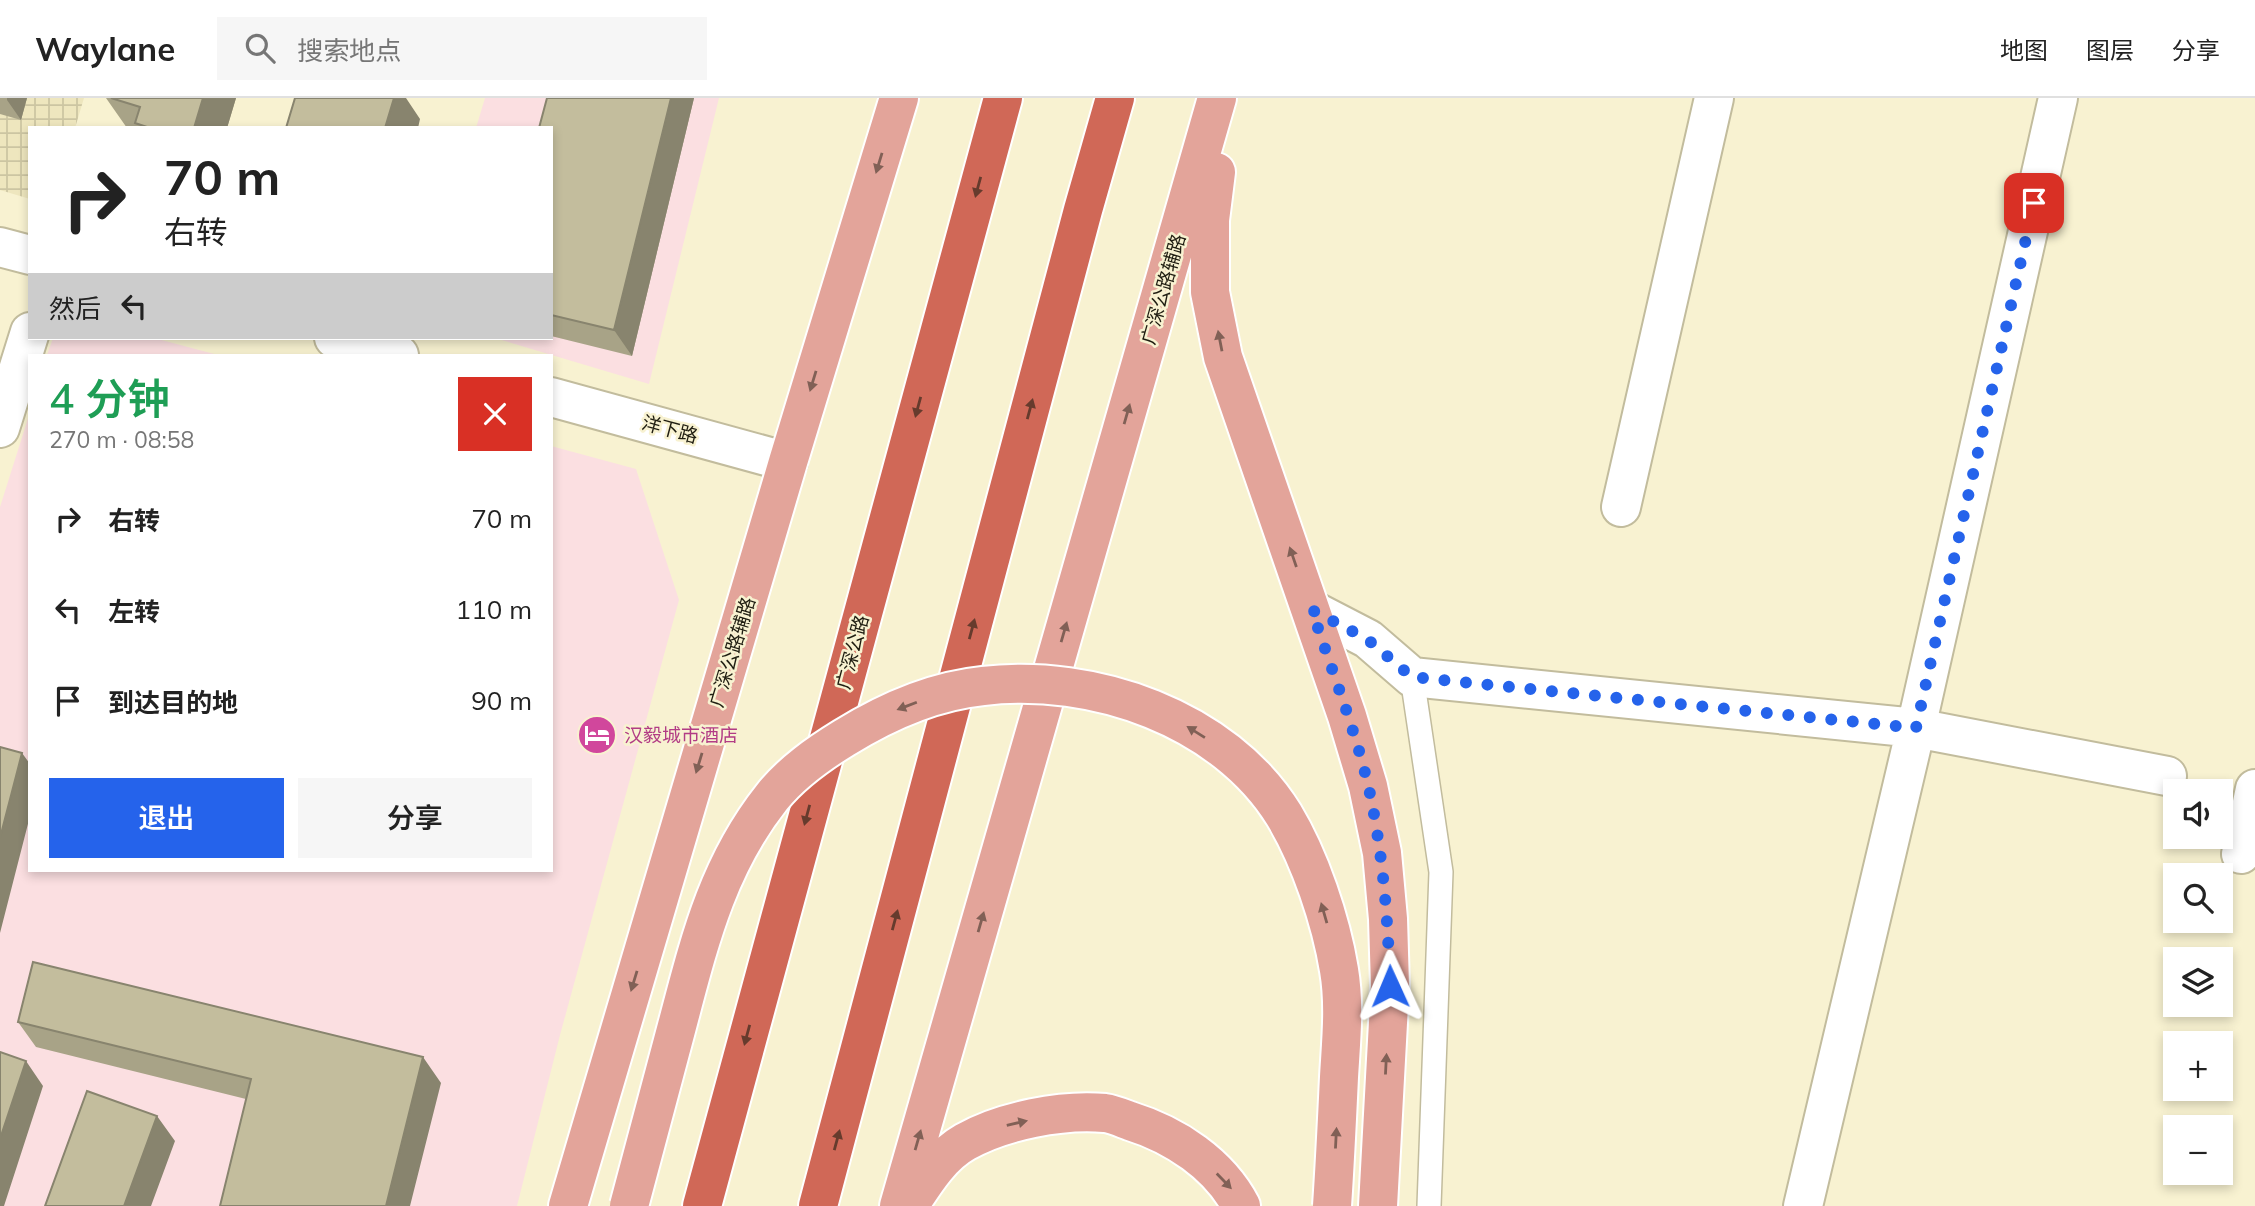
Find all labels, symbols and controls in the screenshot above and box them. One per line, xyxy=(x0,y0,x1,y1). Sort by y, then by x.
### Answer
search box xyxy=(217,17,707,80)
text: Waylane xyxy=(35,28,175,69)
icon: search xyxy=(241,29,279,67)
text: 搜索地点 xyxy=(297,34,401,67)
text: 地图 xyxy=(2000,35,2048,65)
text: 图层 xyxy=(2086,35,2134,65)
text: 分享 xyxy=(2172,35,2220,65)
text: 70 m xyxy=(164,146,280,207)
one-way arrow xyxy=(873,153,884,174)
icon: right xyxy=(49,154,140,245)
pin xyxy=(2004,173,2064,233)
one-way arrow xyxy=(972,176,983,198)
icon: arrive xyxy=(2015,184,2053,222)
text: 右转 xyxy=(164,212,228,252)
street label: 广深公路辅路 xyxy=(1136,231,1190,347)
icon: left xyxy=(115,287,153,325)
text: 然后 xyxy=(49,292,101,325)
one-way arrow xyxy=(1214,330,1225,352)
one-way arrow xyxy=(807,371,817,392)
text: 4 分钟 xyxy=(49,372,169,425)
button: close xyxy=(458,377,532,451)
one-way arrow xyxy=(912,396,923,418)
one-way arrow xyxy=(1025,398,1036,420)
one-way arrow xyxy=(1122,403,1132,424)
street label: 洋下路 xyxy=(639,410,701,448)
text: 270 m · 08:58 xyxy=(49,425,194,454)
icon: right xyxy=(49,500,87,538)
text: 70 m xyxy=(471,502,532,535)
text: 右转 xyxy=(108,504,160,537)
one-way arrow xyxy=(1287,546,1298,567)
icon: left xyxy=(49,591,87,629)
text: 110 m xyxy=(456,593,532,626)
street label: 广深公路辅路 xyxy=(704,594,760,710)
text: 左转 xyxy=(108,595,160,628)
street label: 广深公路 xyxy=(831,612,873,692)
one-way arrow xyxy=(967,618,978,640)
one-way arrow xyxy=(1059,621,1070,643)
icon: arrive xyxy=(49,682,87,720)
text: 90 m xyxy=(471,684,532,717)
text: 到达目的地 xyxy=(108,686,238,719)
one-way arrow xyxy=(896,700,917,711)
hotel icon: 汉毅城市酒店 xyxy=(576,714,618,756)
place label: 汉毅城市酒店 xyxy=(624,723,738,747)
one-way arrow xyxy=(1187,726,1206,739)
one-way arrow xyxy=(693,753,703,774)
button: 退出 xyxy=(49,778,284,858)
button: 分享 xyxy=(298,778,532,858)
map controls xyxy=(2163,779,2233,1185)
button: sound xyxy=(2163,779,2233,849)
one-way arrow xyxy=(801,805,812,827)
button: search xyxy=(2163,863,2233,933)
one-way arrow xyxy=(1318,902,1328,923)
one-way arrow xyxy=(890,909,901,931)
one-way arrow xyxy=(976,911,987,933)
button: layers xyxy=(2163,947,2233,1017)
position arrow xyxy=(1353,949,1427,1023)
one-way arrow xyxy=(629,971,639,992)
one-way arrow xyxy=(741,1024,752,1046)
button: + xyxy=(2163,1031,2233,1101)
one-way arrow xyxy=(1380,1053,1391,1075)
button: − xyxy=(2163,1115,2233,1185)
one-way arrow xyxy=(1006,1117,1028,1128)
one-way arrow xyxy=(1331,1127,1342,1149)
one-way arrow xyxy=(832,1129,843,1151)
one-way arrow xyxy=(914,1130,924,1151)
one-way arrow xyxy=(1215,1172,1232,1189)

